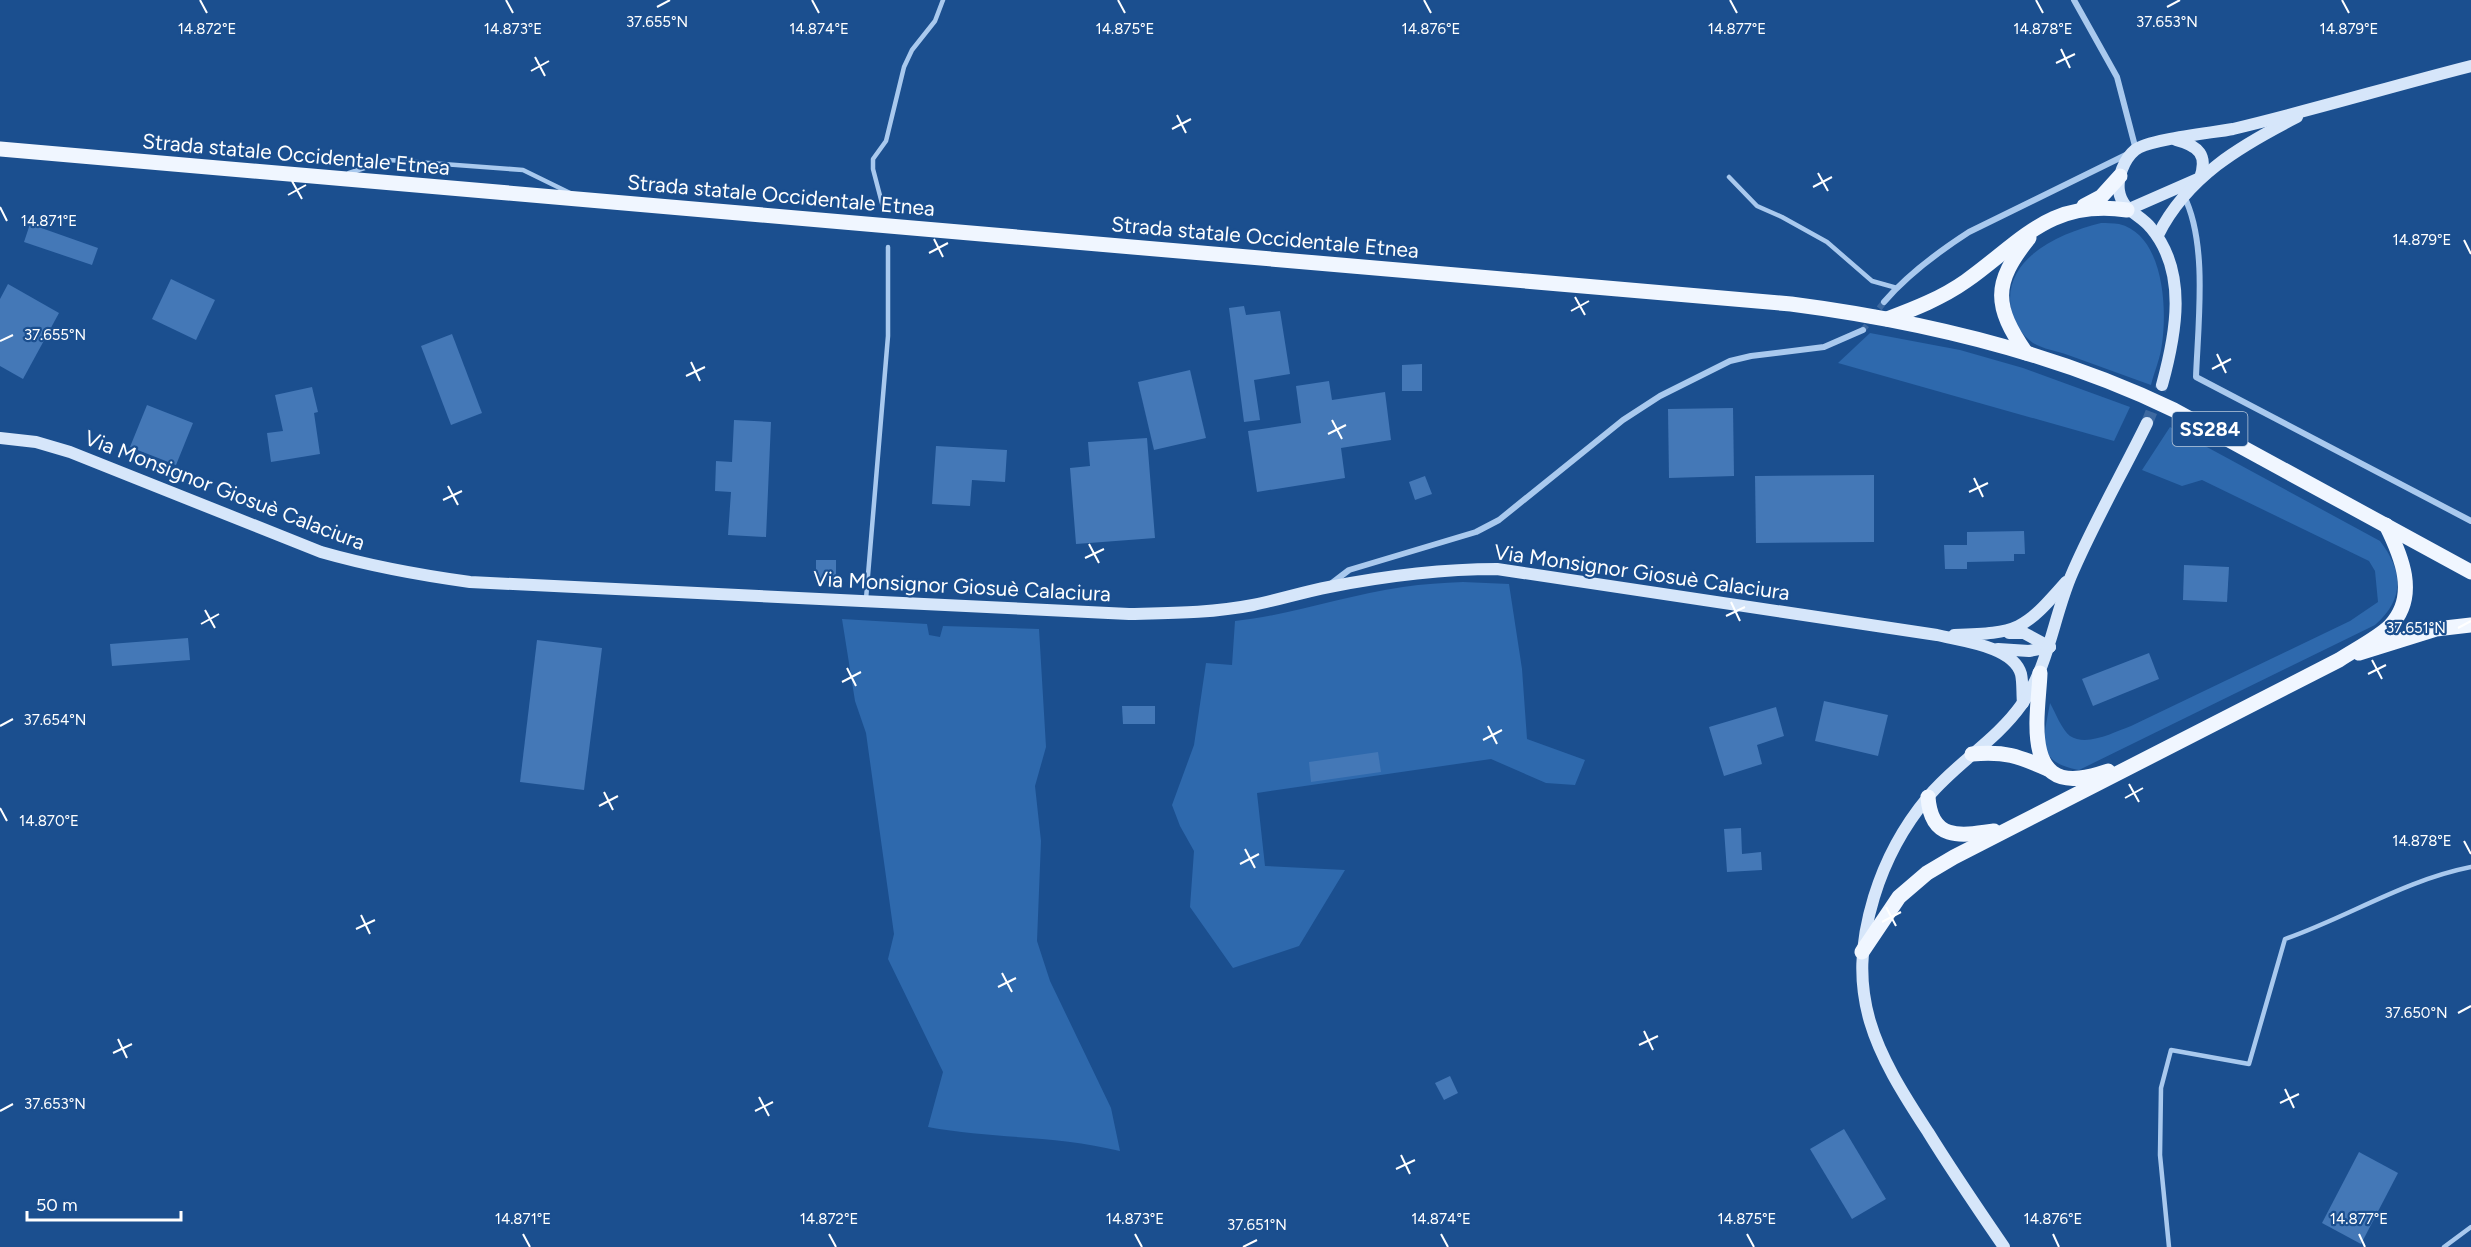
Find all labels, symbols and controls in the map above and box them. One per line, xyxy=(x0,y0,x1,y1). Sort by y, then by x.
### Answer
text: 37.655°N xyxy=(626,13,688,31)
text: 37.653°N xyxy=(2136,13,2198,31)
text: 14.872°E xyxy=(178,20,236,38)
text: 14.873°E xyxy=(484,20,542,38)
text: 14.874°E xyxy=(789,20,849,38)
text: 14.875°E xyxy=(1096,20,1154,38)
text: 14.876°E xyxy=(1402,20,1460,38)
text: 14.877°E xyxy=(1708,20,1766,38)
text: 14.878°E xyxy=(2013,20,2073,38)
text: 14.879°E xyxy=(2320,20,2378,38)
street label: Strada statale Occidentale Etnea xyxy=(141,128,451,180)
street label: Strada statale Occidentale Etnea xyxy=(626,169,936,221)
street label: Strada statale Occidentale Etnea xyxy=(1110,211,1420,263)
text: 14.871°E xyxy=(21,212,77,230)
text: 14.879°E xyxy=(2393,231,2451,249)
text: 37.655°N xyxy=(24,326,86,344)
road number: SS284 xyxy=(2172,412,2248,446)
street label: Via Monsignor Giosuè Calaciura xyxy=(81,425,369,555)
street label: Via Monsignor Giosuè Calaciura xyxy=(1493,539,1791,605)
street label: Via Monsignor Giosuè Calaciura xyxy=(812,566,1112,606)
text: 37.651°N xyxy=(2386,619,2446,637)
text: 37.654°N xyxy=(24,711,86,729)
text: 14.870°E xyxy=(19,812,79,830)
text: 14.878°E xyxy=(2392,832,2452,850)
text: 37.650°N xyxy=(2384,1004,2448,1022)
text: 37.653°N xyxy=(24,1095,86,1113)
scale bar xyxy=(27,1184,182,1222)
text: 50 m xyxy=(36,1194,78,1216)
text: 14.871°E xyxy=(495,1210,551,1228)
text: 14.872°E xyxy=(800,1210,858,1228)
text: 14.873°E xyxy=(1106,1210,1164,1228)
text: 14.874°E xyxy=(1411,1210,1471,1228)
text: 14.875°E xyxy=(1718,1210,1776,1228)
text: 14.876°E xyxy=(2024,1210,2082,1228)
text: 14.877°E xyxy=(2330,1210,2388,1228)
text: 37.651°N xyxy=(1227,1216,1287,1234)

